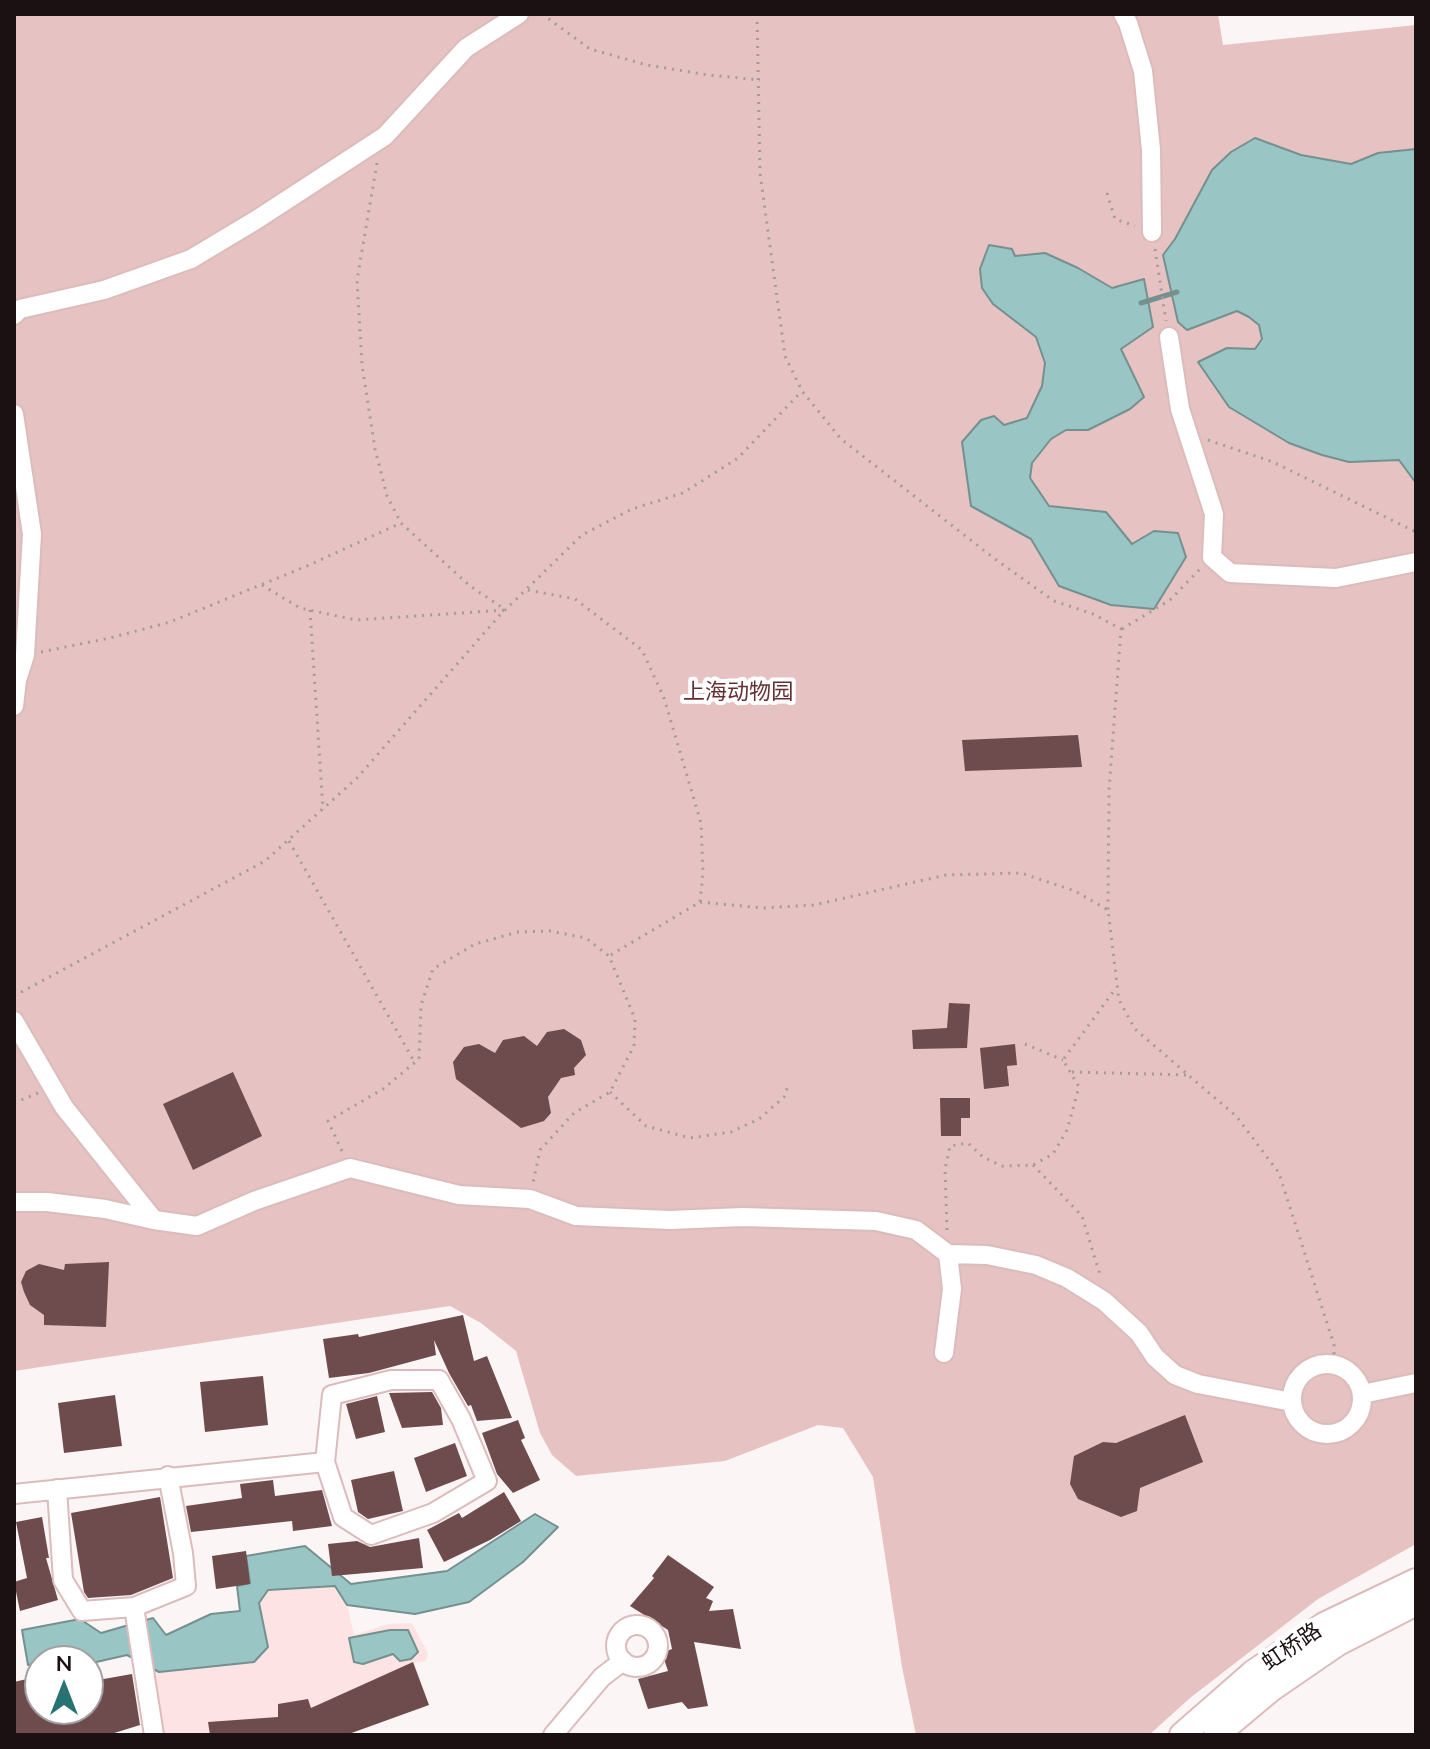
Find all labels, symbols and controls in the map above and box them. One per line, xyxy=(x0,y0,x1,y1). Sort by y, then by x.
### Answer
park label: 上海动物园 xyxy=(683,679,793,705)
street label: 虹桥路 xyxy=(1257,1618,1327,1676)
north arrow xyxy=(24,1645,104,1725)
text: N xyxy=(56,1649,72,1677)

